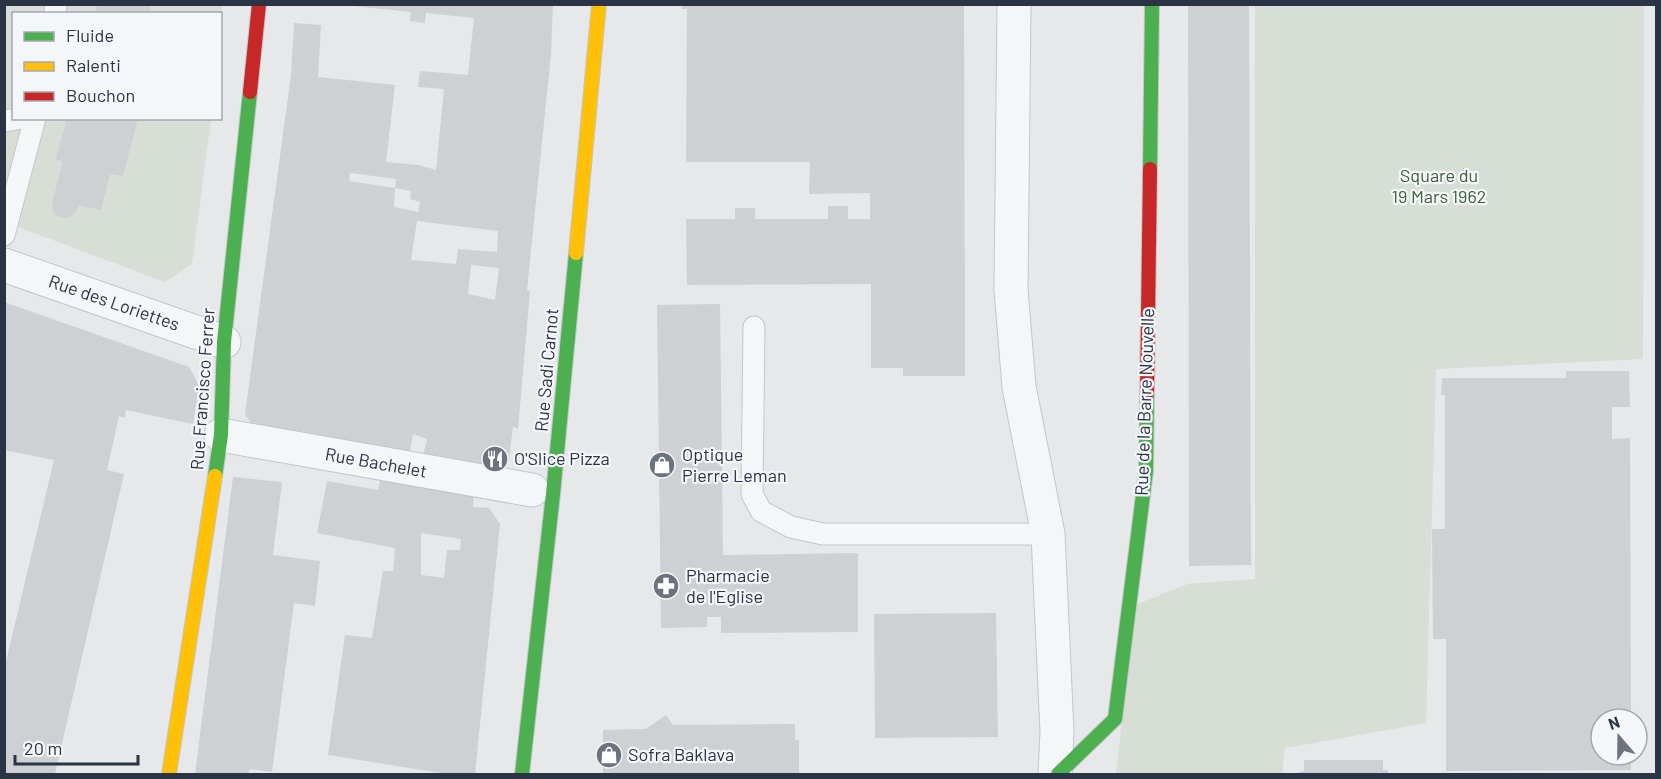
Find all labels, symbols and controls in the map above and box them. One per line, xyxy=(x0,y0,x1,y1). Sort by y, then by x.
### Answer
legend xyxy=(12,12,222,120)
text: Fluide xyxy=(66,24,114,46)
text: Ralenti xyxy=(66,54,121,76)
text: Bouchon xyxy=(66,84,135,106)
park label: Square du 19 Mars 1962 xyxy=(1392,164,1486,207)
street label: Rue des Loriettes xyxy=(46,269,183,335)
street label: Rue Francisco Ferrer xyxy=(185,307,219,471)
street label: Rue Sadi Carnot xyxy=(530,307,562,433)
street label: Rue de la Barre Nouvelle xyxy=(1130,308,1158,496)
street label: Rue Bachelet xyxy=(324,442,429,482)
place label: Optique Pierre Leman xyxy=(682,443,787,486)
restaurant icon: O'Slice Pizza xyxy=(480,444,510,474)
place label: O'Slice Pizza xyxy=(514,447,610,469)
shop icon: Optique Pierre Leman xyxy=(647,450,677,480)
place label: Pharmacie de l'Eglise xyxy=(686,564,770,607)
pharmacy icon: Pharmacie de l'Eglise xyxy=(651,571,681,601)
north arrow xyxy=(1589,707,1649,767)
text: N xyxy=(1605,712,1622,733)
scale bar xyxy=(15,728,138,766)
text: 20 m xyxy=(24,737,62,759)
shop icon: Sofra Baklava xyxy=(594,740,624,770)
place label: Sofra Baklava xyxy=(628,743,734,765)

